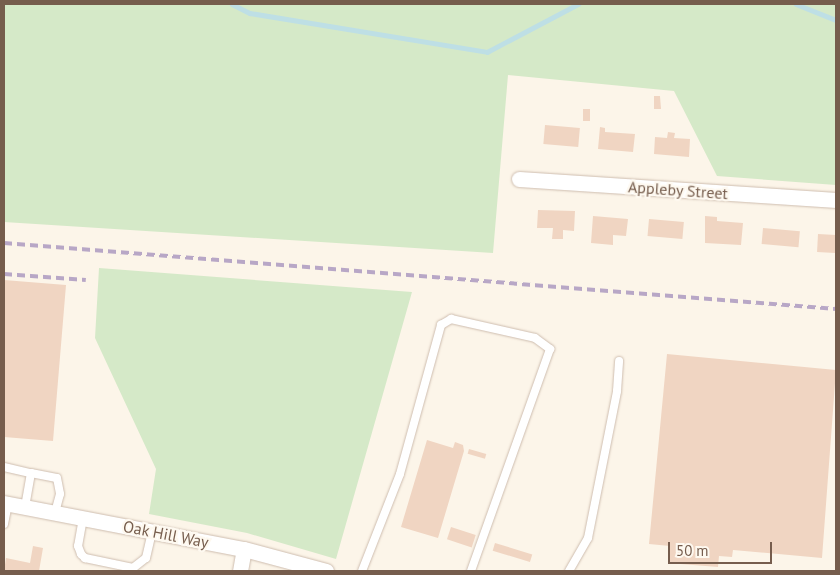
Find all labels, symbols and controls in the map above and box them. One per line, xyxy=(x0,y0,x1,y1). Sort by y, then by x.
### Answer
street label: Appleby Street xyxy=(627,177,729,203)
street label: Oak Hill Way xyxy=(121,516,211,552)
scale bar xyxy=(670,532,774,564)
text: 50 m xyxy=(676,541,709,560)

